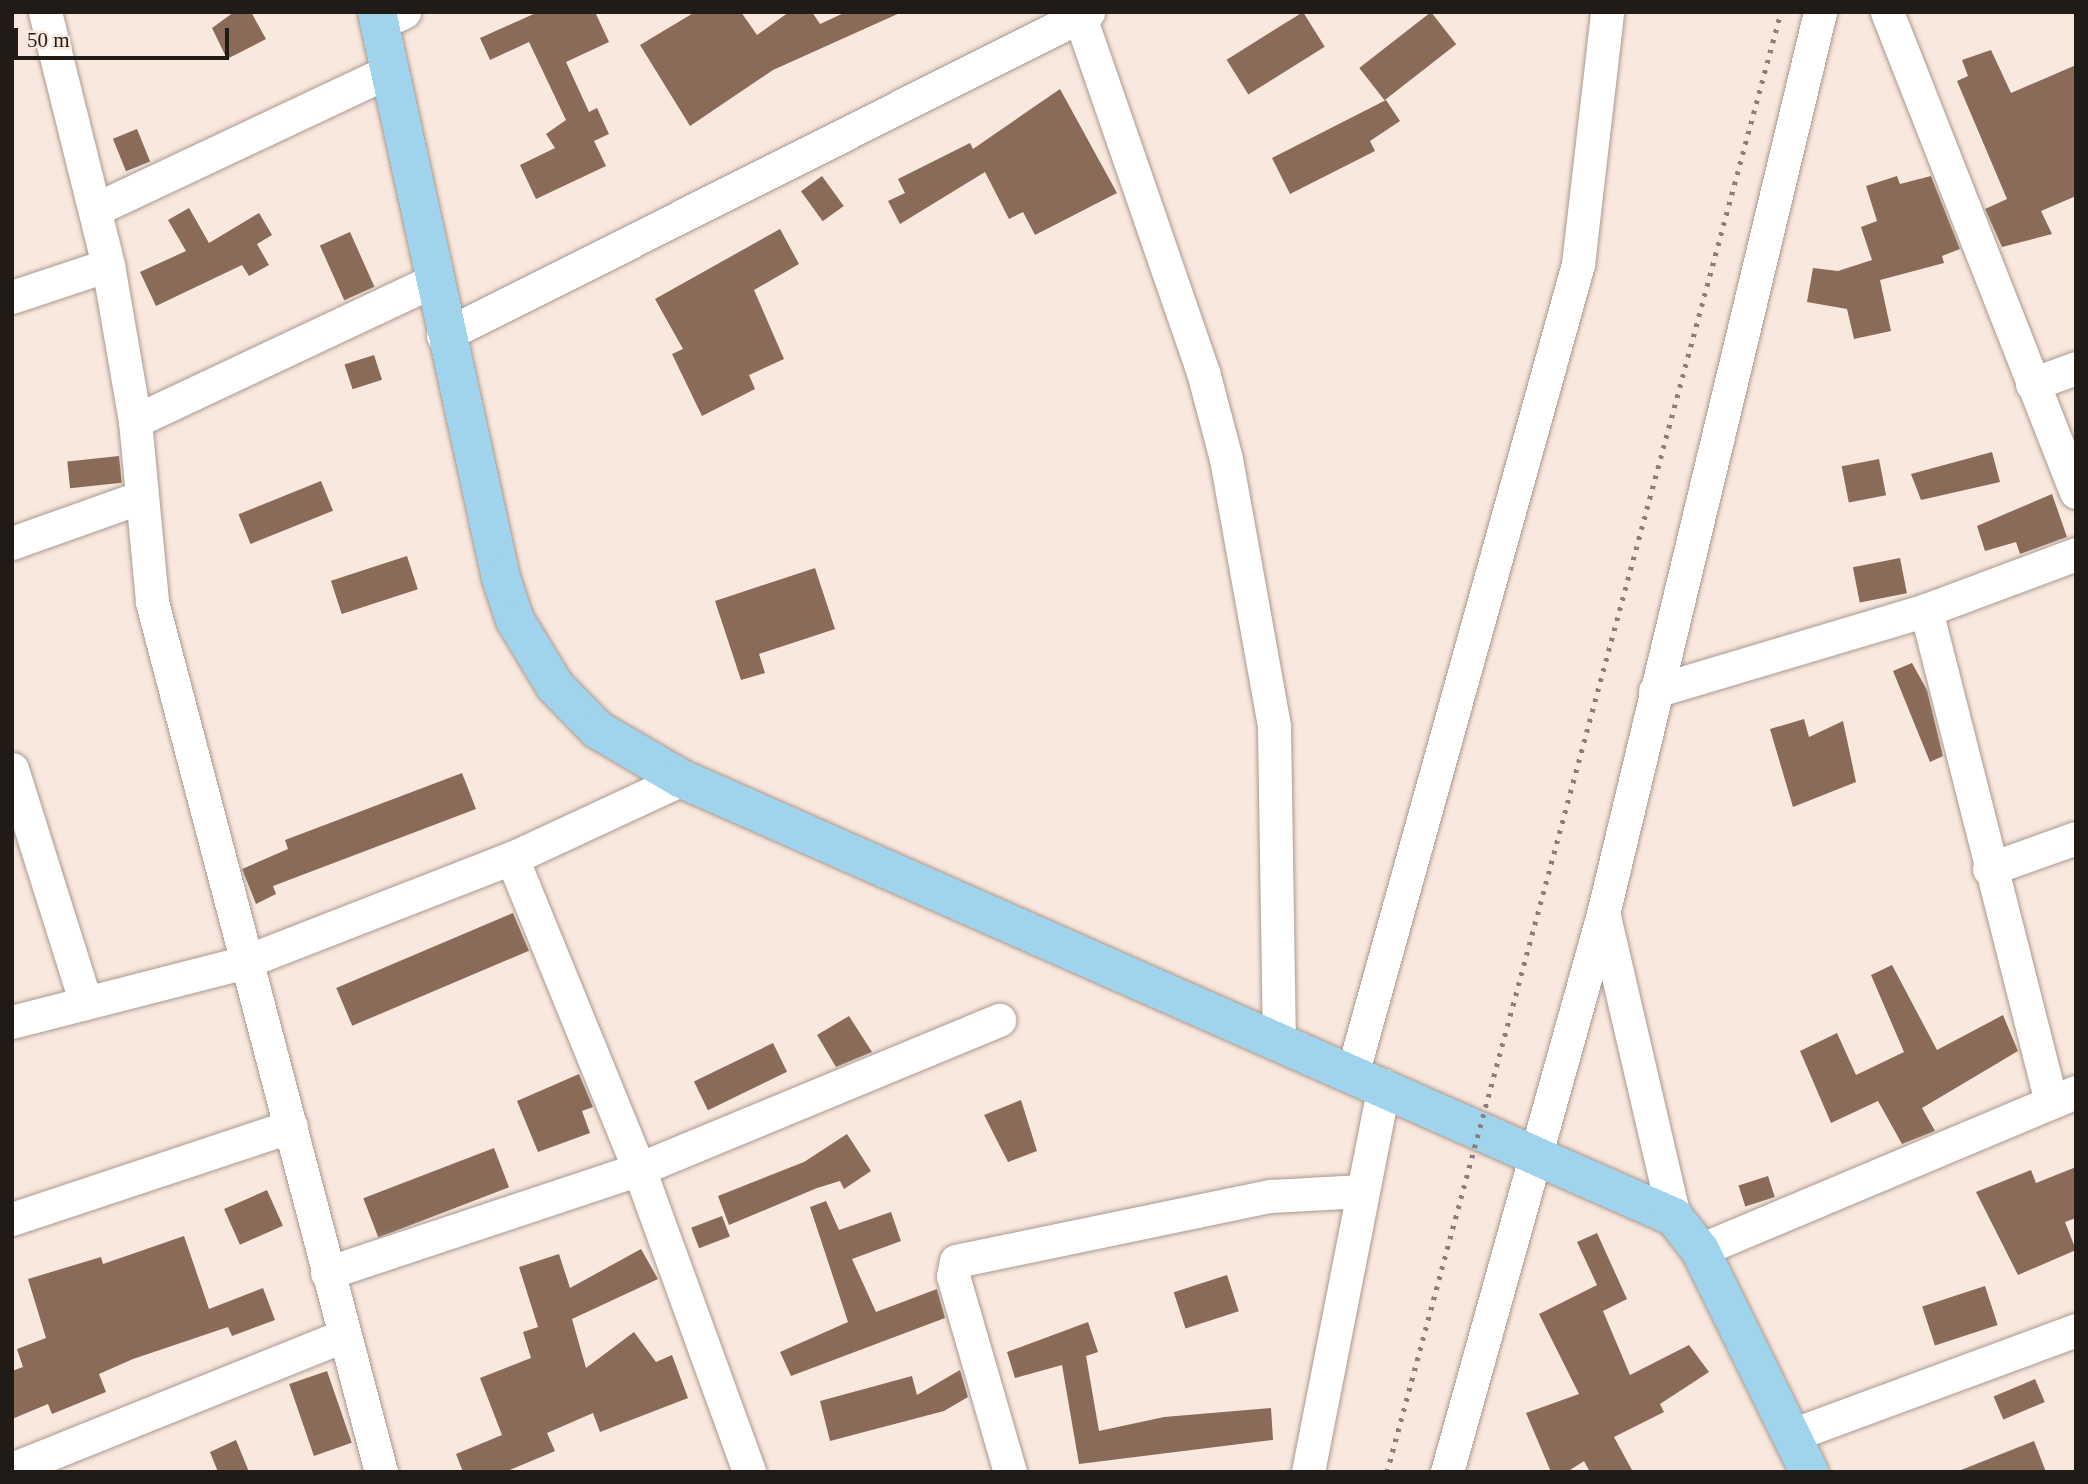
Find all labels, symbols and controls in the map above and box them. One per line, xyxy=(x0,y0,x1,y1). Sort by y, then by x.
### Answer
scale bar xyxy=(18,14,233,58)
text: 50 m xyxy=(27,28,70,52)

